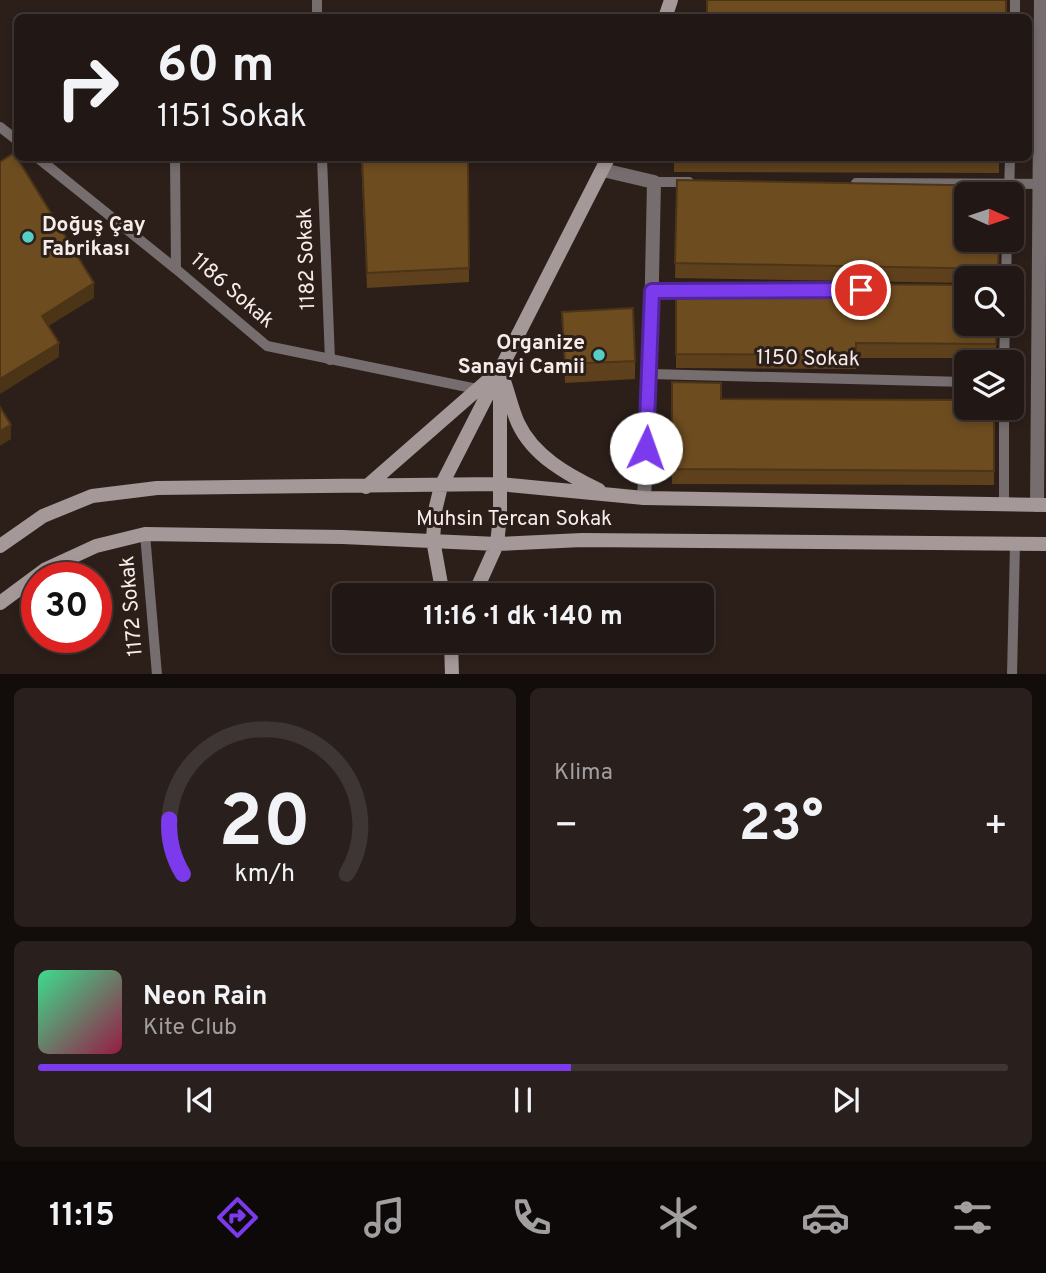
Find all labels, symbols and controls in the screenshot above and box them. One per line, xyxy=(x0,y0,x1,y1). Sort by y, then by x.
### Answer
text: 60 m xyxy=(157,37,275,99)
icon: right xyxy=(42,42,133,133)
text: 1151 Sokak xyxy=(157,98,307,138)
north arrow xyxy=(954,182,1024,252)
map controls xyxy=(954,182,1024,420)
street label: 1182 Sokak xyxy=(292,207,322,311)
place label: Doğuş Çay Fabrikası xyxy=(42,212,146,263)
marker: Doğuş Çay Fabrikası xyxy=(20,229,36,245)
street label: 1186 Sokak xyxy=(184,247,280,335)
pin xyxy=(831,260,891,320)
button: search xyxy=(954,266,1024,336)
icon: arrive xyxy=(842,271,880,309)
place label: Organize Sanayi Camii xyxy=(458,330,585,381)
street label: 1150 Sokak xyxy=(756,345,860,373)
marker: Organize Sanayi Camii xyxy=(591,347,607,363)
button: layers xyxy=(954,350,1024,420)
position arrow xyxy=(609,411,683,485)
street label: Muhsin Tercan Sokak xyxy=(416,506,612,533)
street label: 1172 Sokak xyxy=(114,555,150,657)
speed limit sign: 30 xyxy=(21,562,112,653)
text: 11:16 · 1 dk · 140 m xyxy=(423,601,623,634)
text: Klima xyxy=(554,759,613,788)
text: 20 xyxy=(219,780,311,872)
text: 23° xyxy=(739,793,823,859)
text: − xyxy=(554,803,579,852)
text: + xyxy=(983,803,1008,852)
text: km/h xyxy=(235,858,295,890)
text: Neon Rain xyxy=(143,981,268,1014)
text: Kite Club xyxy=(143,1014,237,1043)
icon: previous xyxy=(181,1081,219,1119)
icon: pause xyxy=(504,1081,542,1119)
icon: next xyxy=(827,1081,865,1119)
icon: directions xyxy=(213,1193,262,1242)
icon: music xyxy=(360,1193,409,1242)
icon: phone xyxy=(507,1193,556,1242)
icon: climate xyxy=(654,1193,703,1242)
icon: car xyxy=(801,1193,850,1242)
icon: filters xyxy=(948,1193,997,1242)
text: 11:15 xyxy=(49,1197,115,1237)

